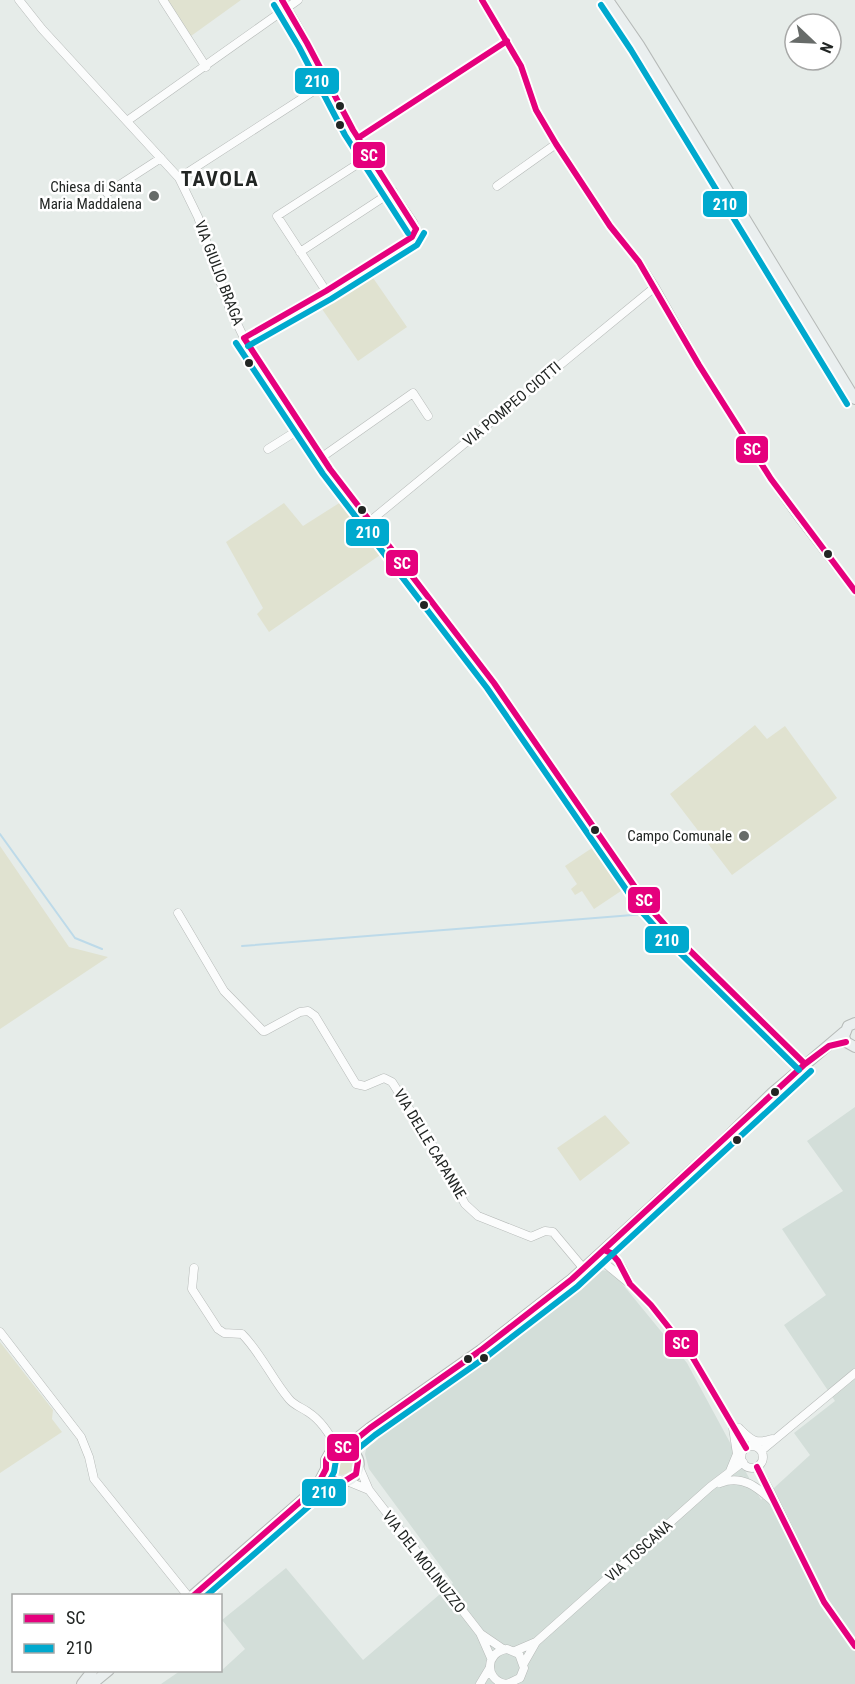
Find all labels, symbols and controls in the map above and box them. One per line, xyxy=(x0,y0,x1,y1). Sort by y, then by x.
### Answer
north arrow xyxy=(783,12,843,72)
text: N xyxy=(816,39,837,56)
line badge: 210 xyxy=(294,67,340,95)
text: 210 xyxy=(305,72,329,91)
unlabelled marker xyxy=(334,100,346,112)
unlabelled marker xyxy=(334,119,346,131)
line badge: SC xyxy=(352,141,386,169)
text: SC xyxy=(360,146,378,165)
district label: TAVOLA xyxy=(181,167,259,191)
place label: Chiesa di Santa Maria Maddalena xyxy=(39,178,142,213)
marker: Chiesa di Santa Maria Maddalena xyxy=(147,189,161,203)
line badge: 210 xyxy=(702,190,748,218)
text: 210 xyxy=(713,195,737,214)
street label: VIA GIULIO BRAGA xyxy=(191,218,247,328)
unlabelled marker xyxy=(243,357,255,369)
street label: VIA POMPEO CIOTTI xyxy=(460,358,564,450)
line badge: SC xyxy=(735,435,769,464)
text: SC xyxy=(743,440,761,459)
unlabelled marker xyxy=(356,504,368,516)
line badge: 210 xyxy=(345,518,390,547)
text: 210 xyxy=(356,523,380,542)
unlabelled marker xyxy=(822,548,834,560)
line badge: SC xyxy=(385,549,419,577)
text: SC xyxy=(393,554,411,573)
unlabelled marker xyxy=(418,599,430,611)
unlabelled marker xyxy=(589,824,601,836)
place label: Campo Comunale xyxy=(627,827,732,845)
marker: Campo Comunale xyxy=(737,829,751,843)
line badge: SC xyxy=(627,886,661,914)
text: SC xyxy=(635,891,653,910)
line badge: 210 xyxy=(644,925,690,954)
text: 210 xyxy=(655,931,679,950)
street label: VIA DELLE CAPANNE xyxy=(390,1086,470,1202)
unlabelled marker xyxy=(769,1086,781,1098)
unlabelled marker xyxy=(731,1134,743,1146)
line badge: SC xyxy=(664,1329,699,1358)
text: SC xyxy=(672,1334,690,1353)
unlabelled marker xyxy=(478,1352,490,1364)
unlabelled marker xyxy=(462,1353,474,1365)
line badge: SC xyxy=(326,1433,360,1462)
text: SC xyxy=(334,1438,352,1457)
line badge: 210 xyxy=(301,1478,347,1507)
text: 210 xyxy=(312,1483,336,1502)
street label: VIA DEL MOLINUZZO xyxy=(379,1507,469,1617)
street label: VIA TOSCANA xyxy=(602,1516,676,1586)
legend xyxy=(12,1594,222,1672)
text: SC xyxy=(66,1607,86,1628)
text: 210 xyxy=(66,1637,93,1658)

